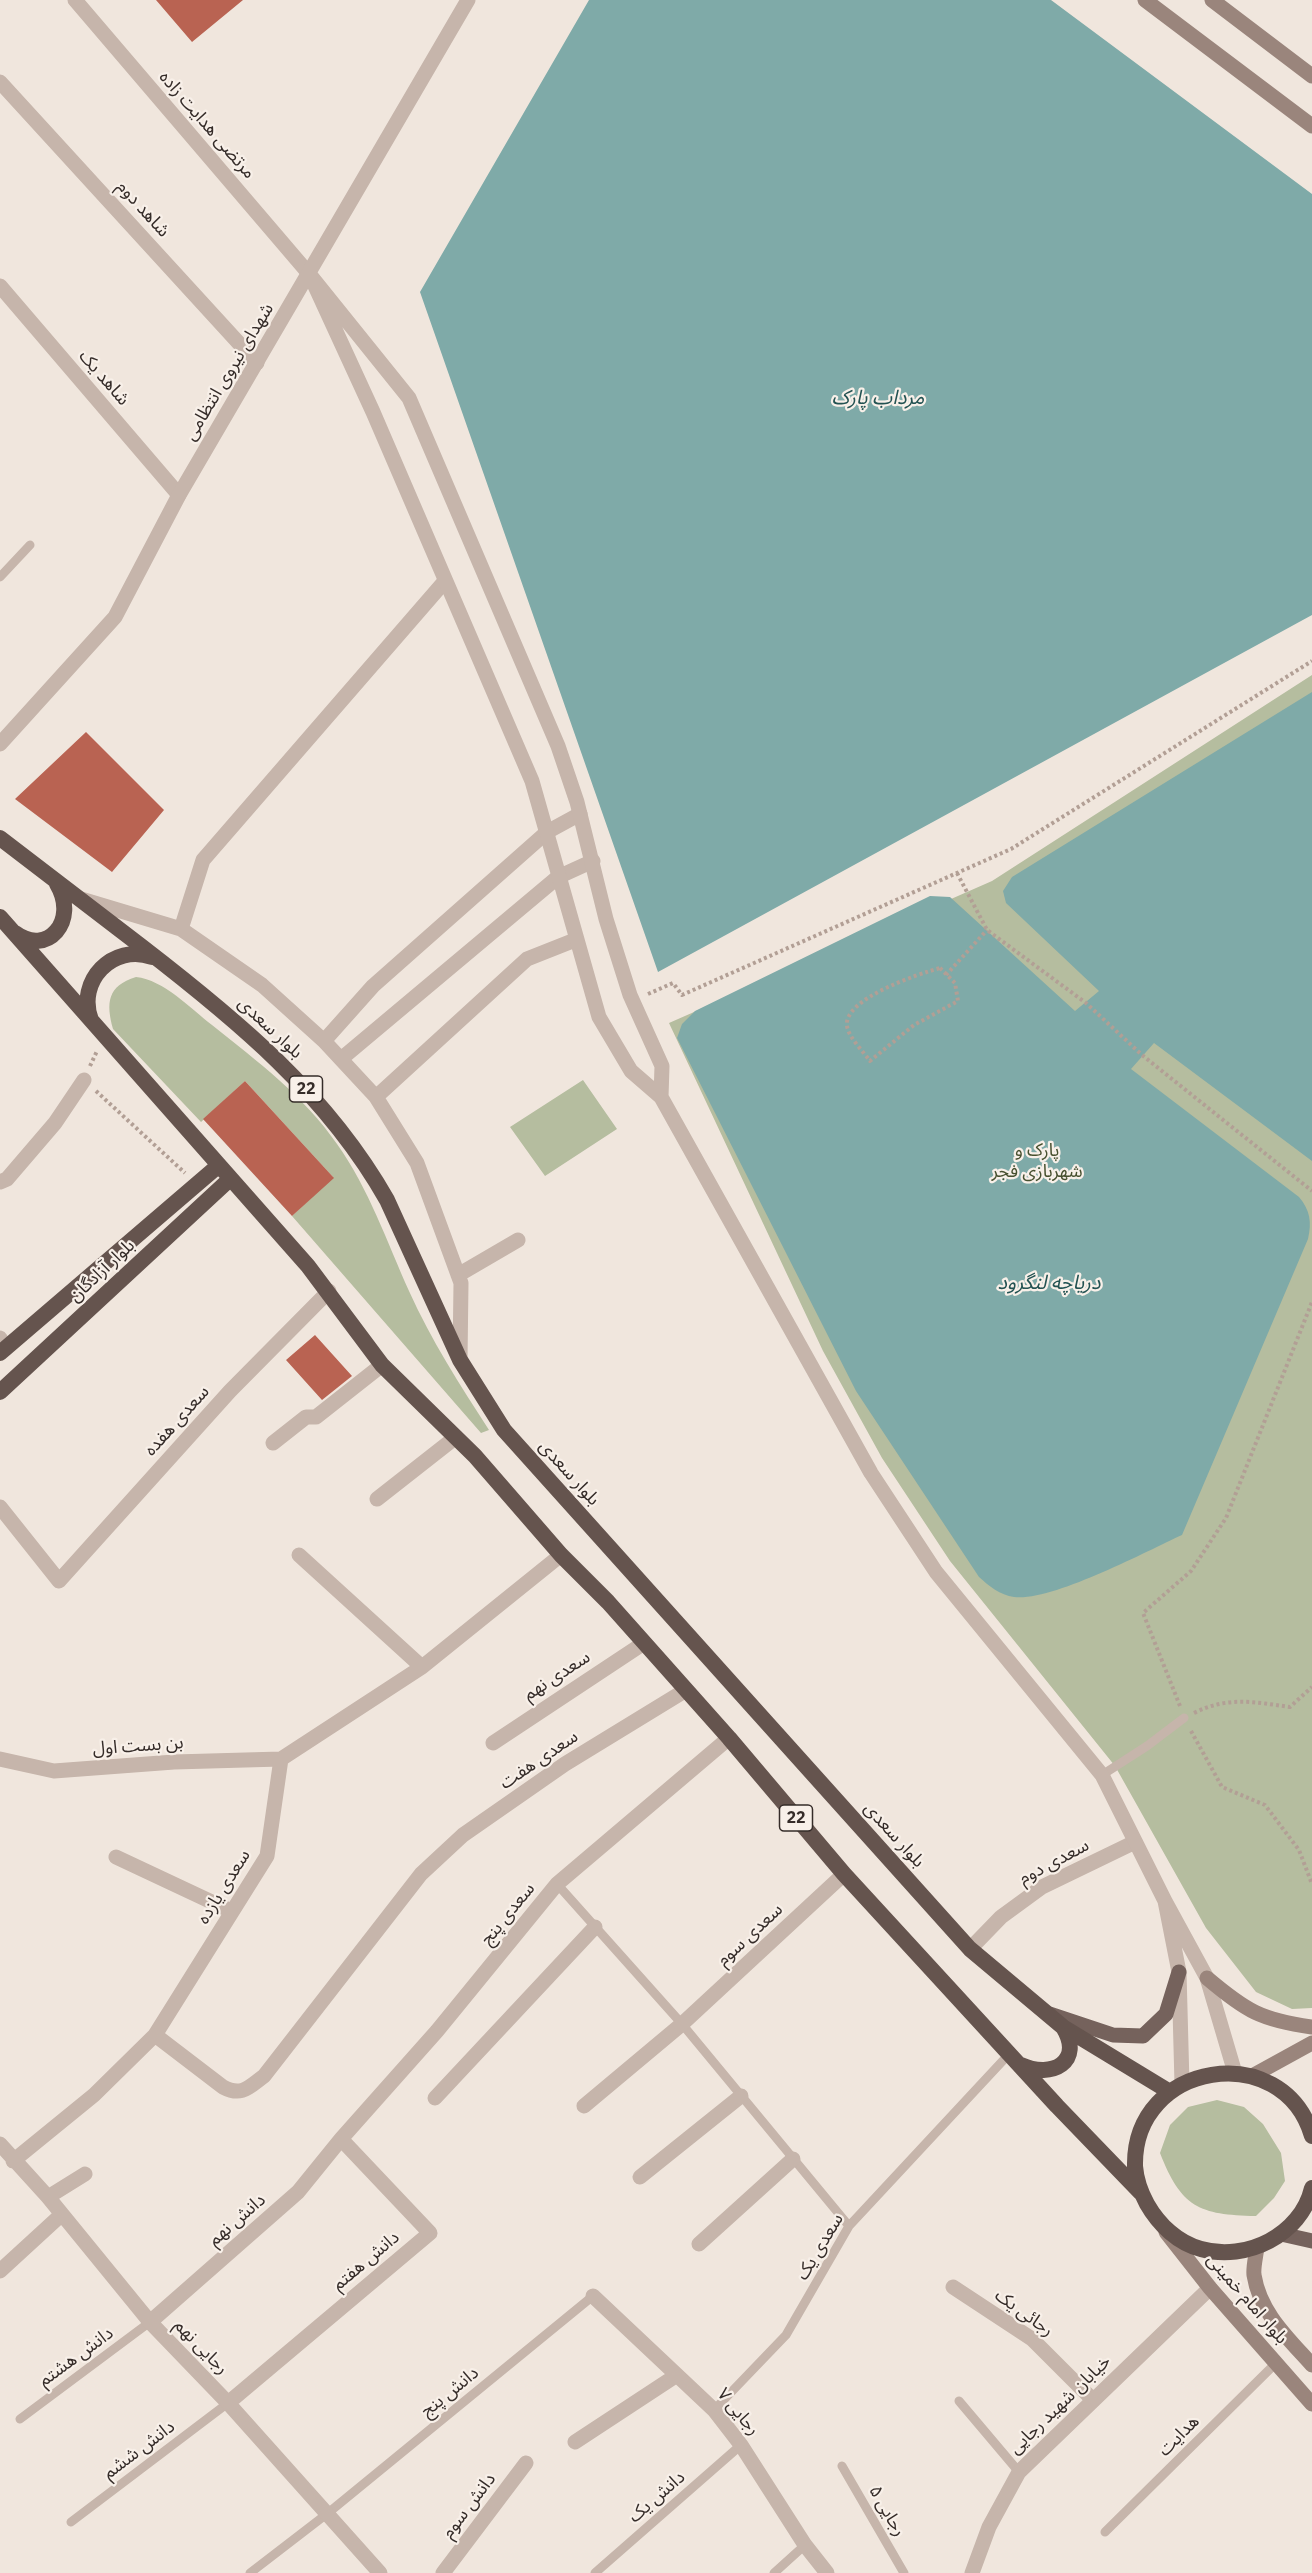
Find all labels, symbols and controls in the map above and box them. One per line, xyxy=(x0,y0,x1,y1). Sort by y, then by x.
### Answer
street label: مرتضی هدایت زاده xyxy=(154,67,260,183)
street label: شاهد دوم xyxy=(112,176,174,242)
street label: شهدای نیروی انتظامی xyxy=(180,299,278,445)
street label: شاهد یک xyxy=(74,346,134,410)
water label: مرداب پارک xyxy=(832,386,924,410)
street label: بلوار سعدی xyxy=(233,993,307,1063)
road number: 22 xyxy=(290,1076,322,1102)
park label: پارک و شهربازی فجر xyxy=(991,1140,1083,1182)
street label: بلوار آزادگان xyxy=(65,1235,139,1307)
water label: دریاچه لنگرود xyxy=(998,1271,1100,1295)
street label: سعدی هفده xyxy=(140,1381,214,1461)
street label: بلوار سعدی xyxy=(534,1436,604,1510)
street label: سعدی نهم xyxy=(520,1646,594,1706)
street label: سعدی هفت xyxy=(496,1726,582,1794)
street label: بن بست اول xyxy=(92,1732,184,1760)
street label: بلوار سعدی xyxy=(859,1798,929,1872)
road number: 22 xyxy=(780,1805,812,1831)
street label: سعدی دوم xyxy=(1015,1835,1093,1889)
street label: سعدی یازده xyxy=(193,1846,255,1928)
street label: سعدی پنج xyxy=(476,1878,540,1950)
street label: سعدی سوم xyxy=(713,1899,787,1971)
street label: دانش نهم xyxy=(204,2189,270,2251)
street label: سعدی یک xyxy=(792,2210,848,2284)
street label: دانش هفتم xyxy=(328,2227,404,2295)
street label: بلوار امام خمینی xyxy=(1202,2249,1292,2349)
street label: رجائی یک xyxy=(991,2285,1057,2341)
street label: رجایی نهم xyxy=(169,2315,233,2379)
street label: دانش هشتم xyxy=(34,2323,118,2391)
street label: خیابان شهید رجایی xyxy=(1005,2351,1115,2459)
street label: دانش پنج xyxy=(417,2362,483,2422)
street label: رجایی ۷ xyxy=(712,2384,764,2440)
street label: هدایت xyxy=(1154,2411,1204,2461)
street label: دانش ششم xyxy=(99,2416,179,2484)
street label: دانش یک xyxy=(624,2467,690,2527)
street label: دانش سوم xyxy=(437,2469,501,2543)
street label: رجایی ۵ xyxy=(864,2482,910,2540)

